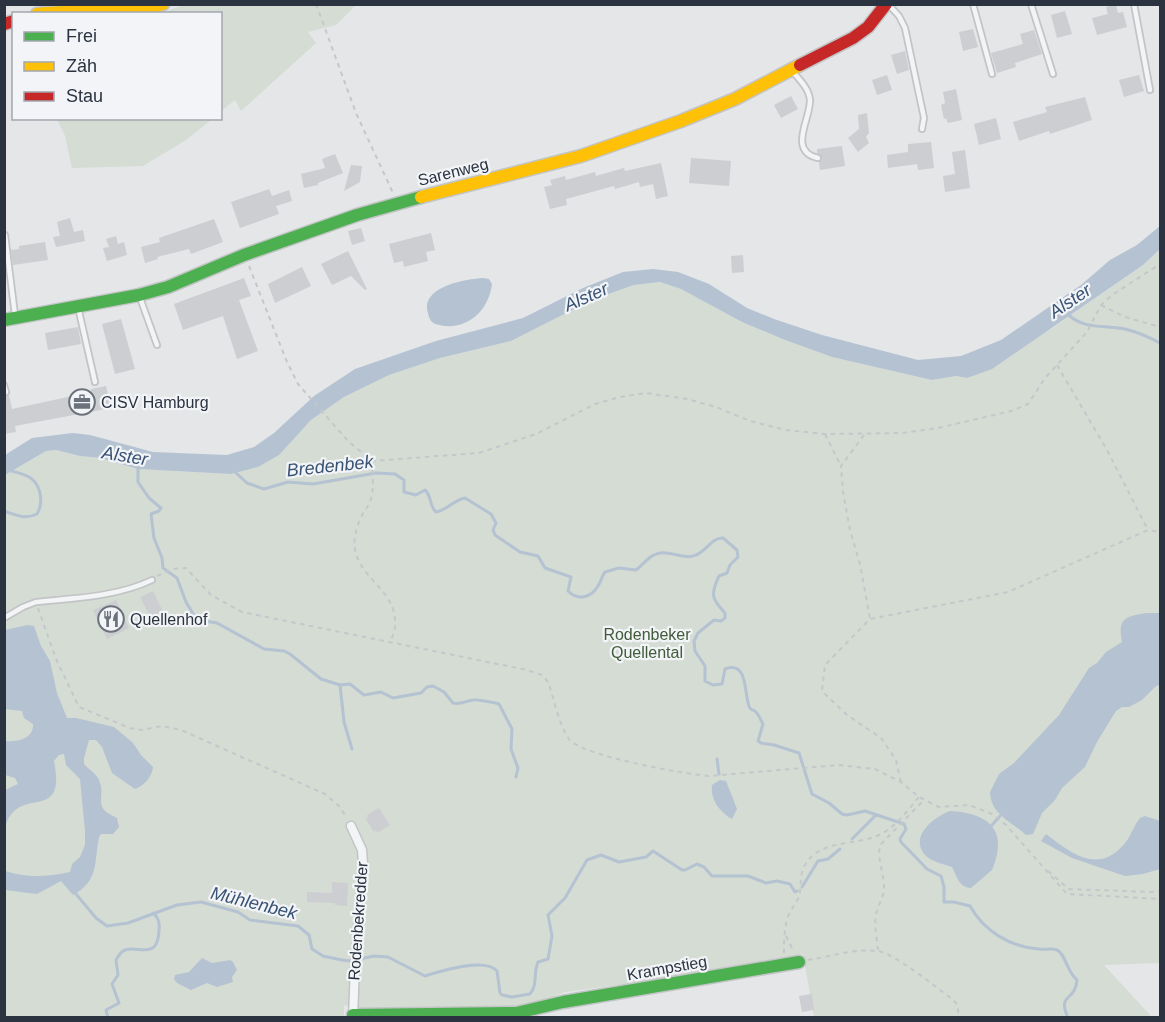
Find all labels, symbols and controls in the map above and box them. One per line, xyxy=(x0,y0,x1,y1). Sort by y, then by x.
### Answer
legend xyxy=(12,12,222,120)
text: Frei xyxy=(66,26,97,46)
text: Zäh xyxy=(66,56,97,76)
text: Stau xyxy=(66,86,103,106)
street label: Sarenweg xyxy=(416,155,490,189)
water label: Alster xyxy=(560,278,612,316)
water label: Alster xyxy=(1045,279,1095,323)
office icon: CISV Hamburg xyxy=(67,387,97,417)
place label: CISV Hamburg xyxy=(101,394,209,411)
water label: Alster xyxy=(100,442,150,470)
water label: Bredenbek xyxy=(286,451,375,480)
restaurant icon: Quellenhof xyxy=(96,604,126,634)
place label: Quellenhof xyxy=(130,611,208,628)
park label: Rodenbeker Quellental xyxy=(603,626,691,661)
street label: Rodenbekredder xyxy=(345,860,371,981)
water label: Mühlenbek xyxy=(209,883,300,924)
street label: Krampstieg xyxy=(626,953,708,983)

